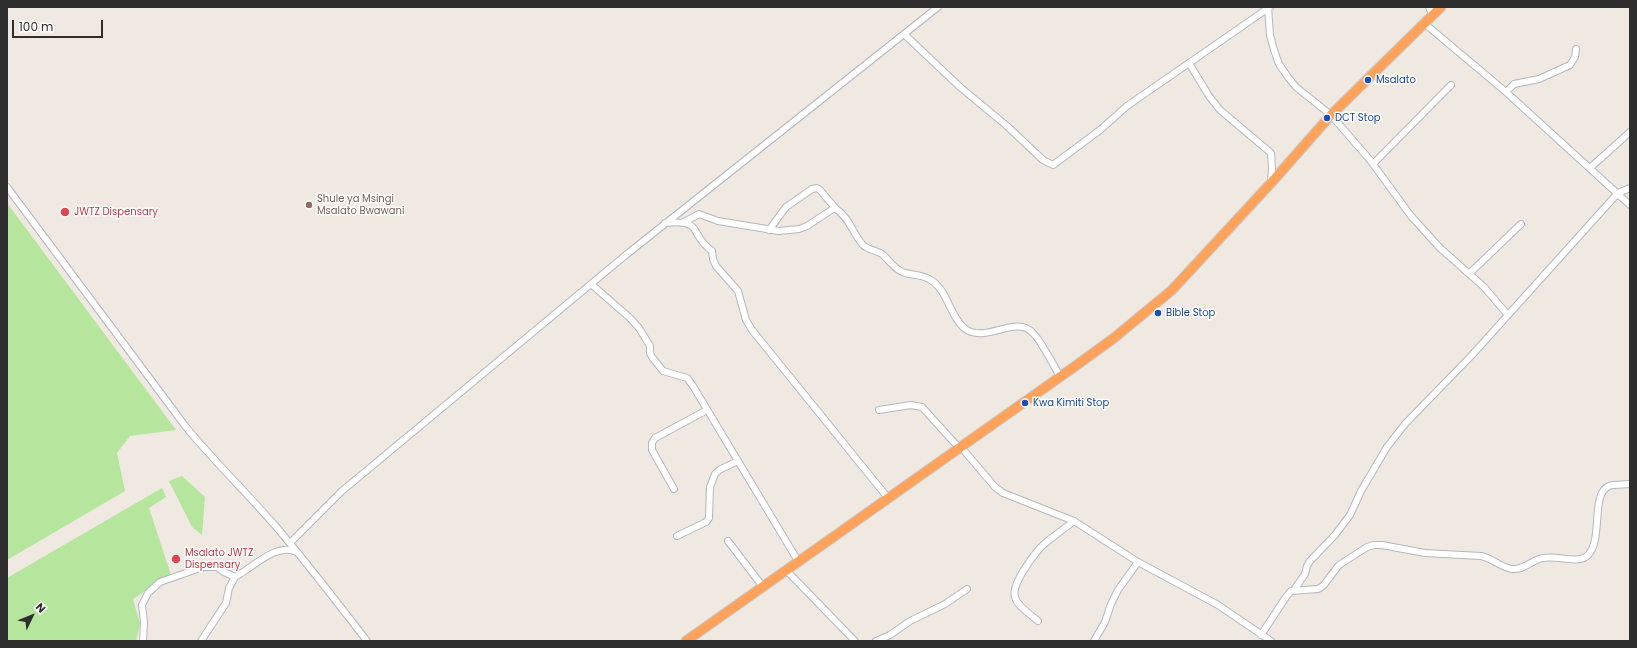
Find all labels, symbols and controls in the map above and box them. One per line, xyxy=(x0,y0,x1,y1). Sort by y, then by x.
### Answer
scale bar xyxy=(14,12,105,38)
text: 100 m xyxy=(19,18,53,35)
place label: Msalato xyxy=(1376,74,1416,86)
marker: Msalato xyxy=(1363,75,1373,85)
place label: DCT Stop xyxy=(1335,112,1381,124)
marker: DCT Stop xyxy=(1322,113,1332,123)
place label: Shule ya Msingi Msalato Bwawani xyxy=(317,193,404,216)
marker: Shule ya Msingi Msalato Bwawani xyxy=(304,200,314,210)
marker: JWTZ Dispensary xyxy=(59,206,71,218)
place label: JWTZ Dispensary xyxy=(74,206,158,218)
place label: Bible Stop xyxy=(1166,307,1215,319)
marker: Bible Stop xyxy=(1153,308,1163,318)
place label: Kwa Kimiti Stop xyxy=(1033,397,1109,409)
marker: Kwa Kimiti Stop xyxy=(1020,398,1030,408)
place label: Msalato JWTZ Dispensary xyxy=(185,547,253,570)
marker: Msalato JWTZ Dispensary xyxy=(170,553,182,565)
north arrow xyxy=(12,596,52,636)
text: N xyxy=(32,599,49,616)

